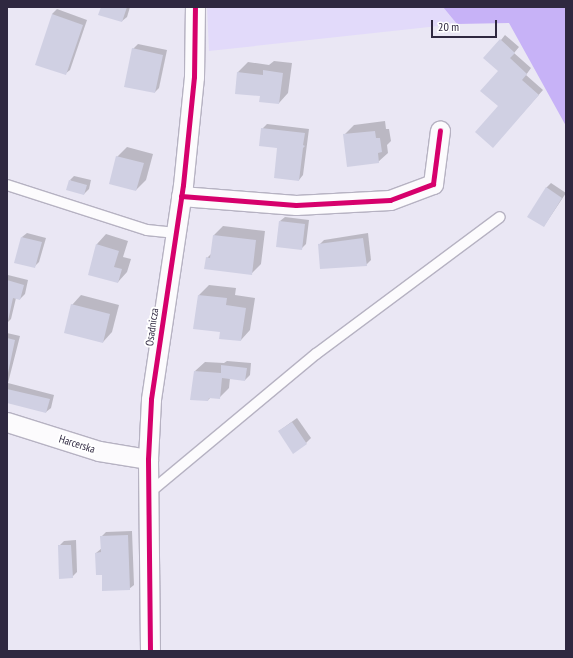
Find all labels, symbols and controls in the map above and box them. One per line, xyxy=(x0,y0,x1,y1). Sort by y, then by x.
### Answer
scale bar xyxy=(433,12,499,38)
text: 20 m xyxy=(438,19,459,34)
street label: Osadnicza xyxy=(143,307,161,347)
street label: Harcerska xyxy=(57,432,97,456)

